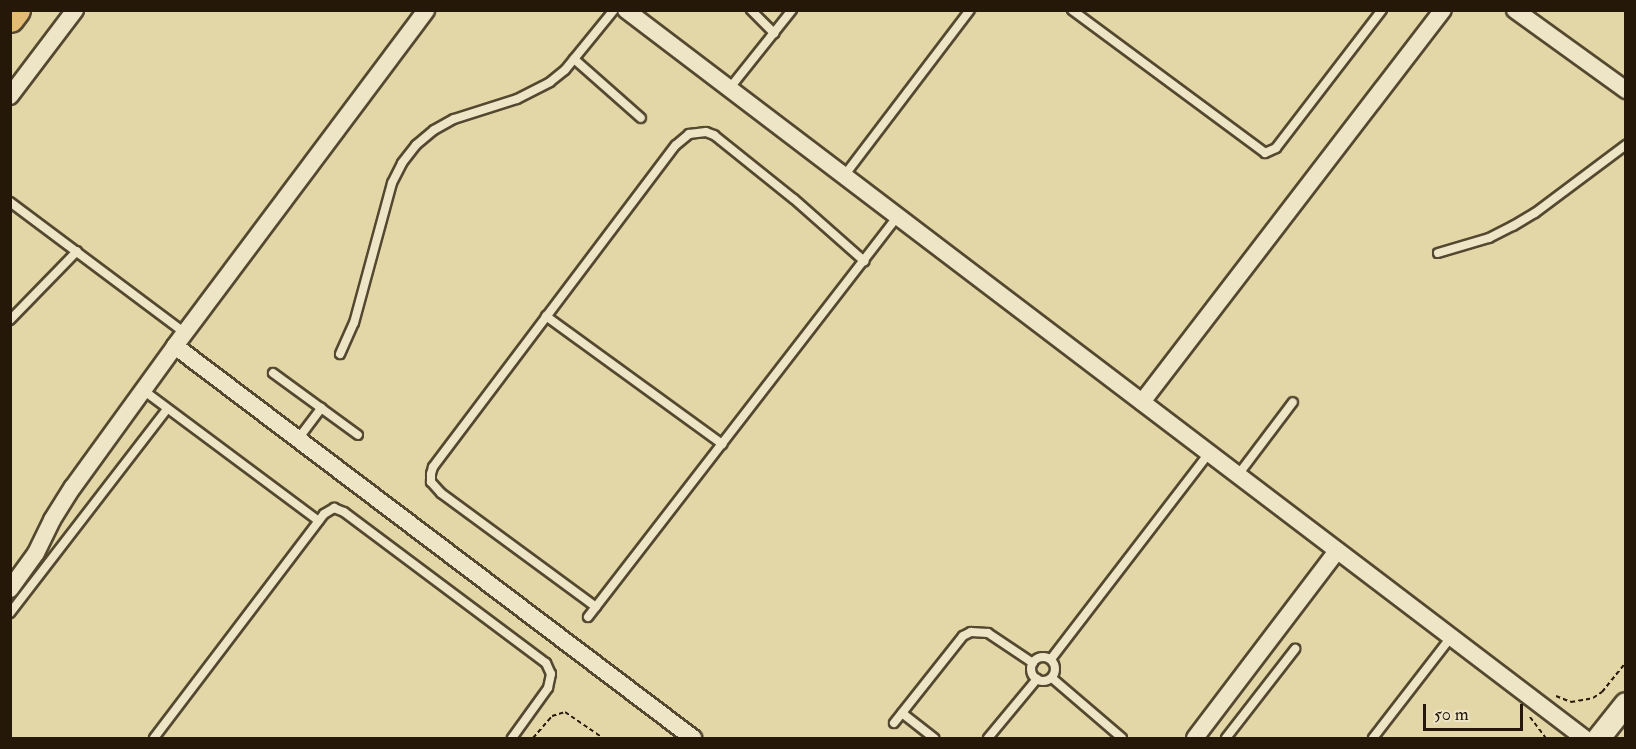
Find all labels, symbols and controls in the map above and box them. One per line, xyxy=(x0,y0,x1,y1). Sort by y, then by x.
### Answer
scale bar xyxy=(1426,692,1526,730)
text: 50 m xyxy=(1434,703,1469,726)

